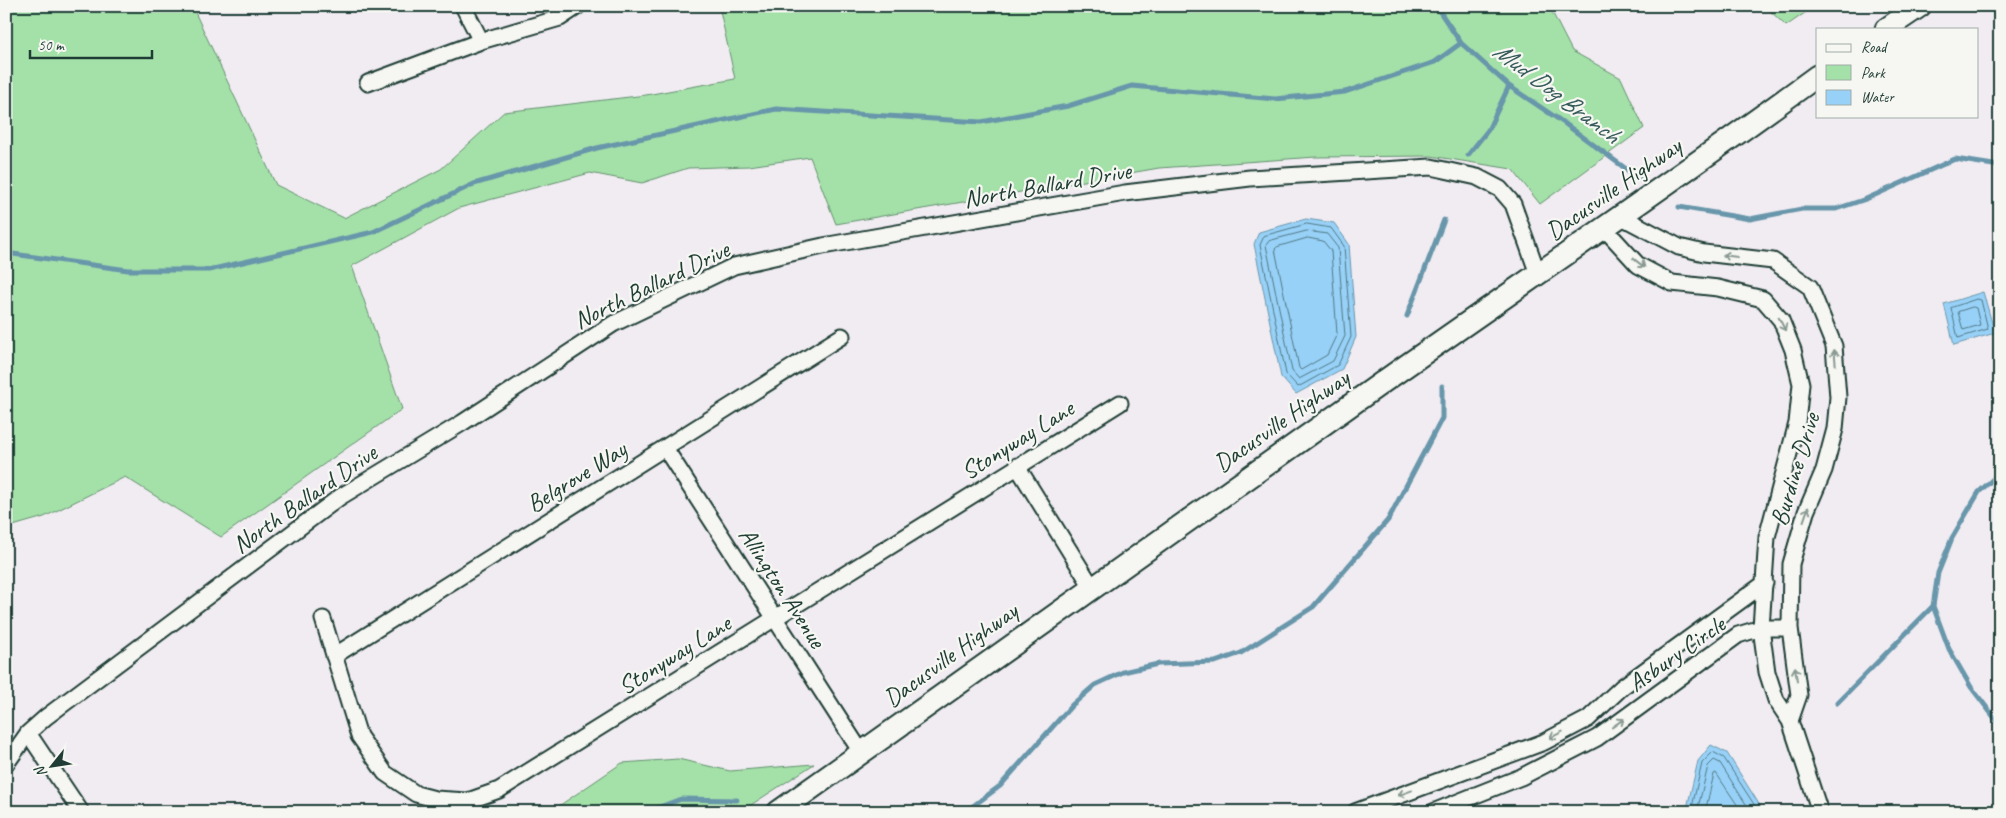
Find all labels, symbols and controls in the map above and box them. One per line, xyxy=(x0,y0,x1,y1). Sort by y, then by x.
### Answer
scale bar xyxy=(30,28,152,60)
legend xyxy=(1816,28,1978,118)
water label: Mud Dog Branch xyxy=(1487,34,1628,152)
text: 50 m xyxy=(38,36,65,55)
text: Road xyxy=(1861,38,1888,57)
text: Park xyxy=(1861,64,1886,83)
text: Water xyxy=(1861,88,1895,107)
street label: Dacusville Highway xyxy=(1539,129,1690,247)
street label: North Ballard Drive xyxy=(961,154,1135,215)
street label: North Ballard Drive xyxy=(568,233,736,336)
one-way arrow xyxy=(1723,251,1739,261)
one-way arrow xyxy=(1632,258,1645,269)
one-way arrow xyxy=(1777,316,1787,331)
one-way arrow xyxy=(1830,349,1839,365)
street label: Dacusville Highway xyxy=(1207,361,1358,479)
street label: Stonyway Lane xyxy=(955,392,1082,487)
street label: Burdine Drive xyxy=(1763,407,1828,529)
street label: Belgrove Way xyxy=(520,433,634,520)
street label: North Ballard Drive xyxy=(226,436,385,561)
one-way arrow xyxy=(1801,506,1811,522)
street label: Allington Avenue xyxy=(731,521,834,656)
street label: Dacusville Highway xyxy=(877,594,1026,714)
street label: Stonyway Lane xyxy=(612,607,739,702)
street label: Asbury Circle xyxy=(1622,608,1733,699)
one-way arrow xyxy=(1791,666,1801,682)
one-way arrow xyxy=(1611,717,1624,728)
one-way arrow xyxy=(1549,730,1564,740)
north arrow xyxy=(28,740,78,790)
text: N xyxy=(30,762,51,780)
one-way arrow xyxy=(1398,789,1413,798)

